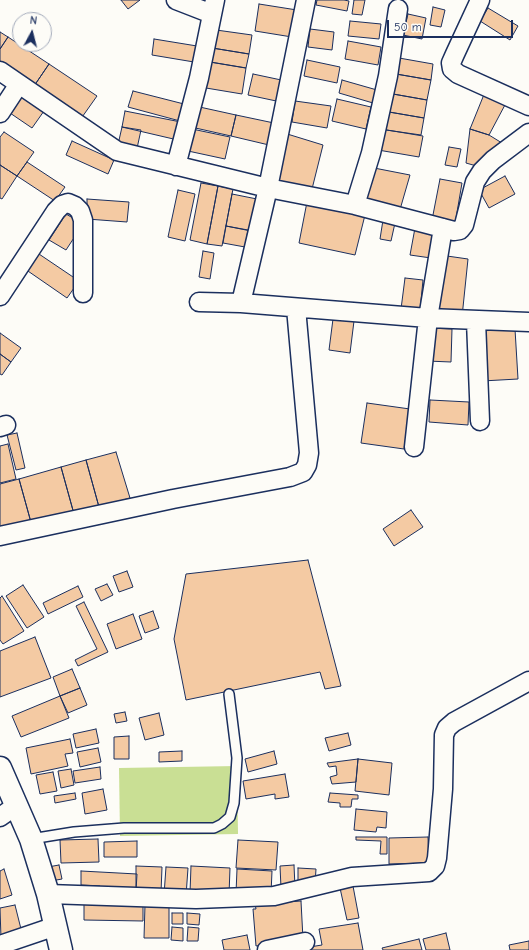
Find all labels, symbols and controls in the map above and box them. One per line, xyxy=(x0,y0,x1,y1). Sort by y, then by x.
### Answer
north arrow xyxy=(12,12,52,52)
scale bar xyxy=(389,12,515,38)
text: N xyxy=(29,14,38,27)
text: 50 m xyxy=(394,20,422,34)

